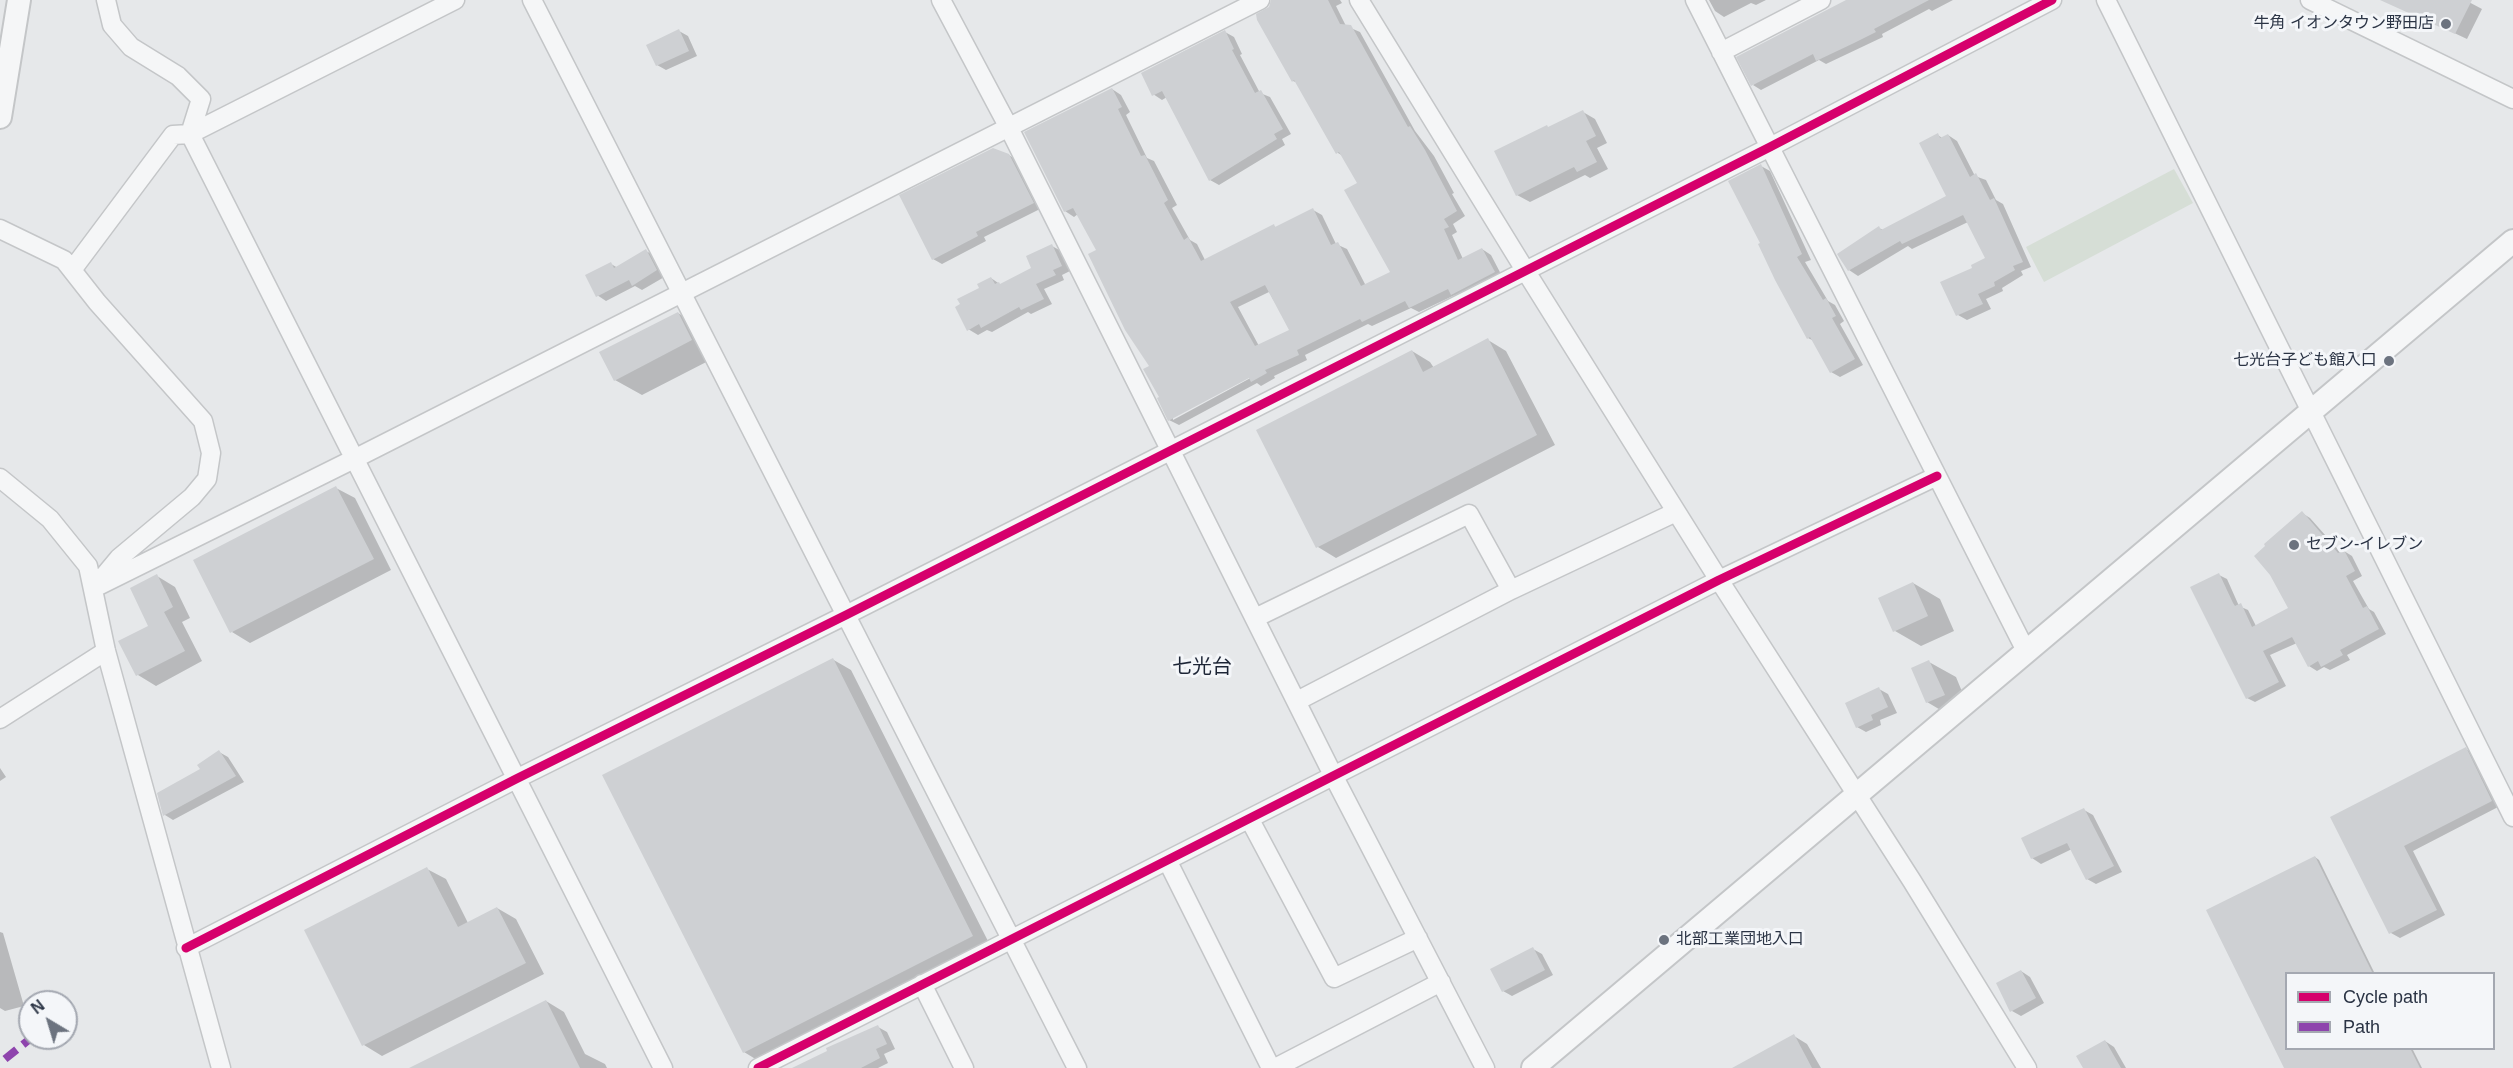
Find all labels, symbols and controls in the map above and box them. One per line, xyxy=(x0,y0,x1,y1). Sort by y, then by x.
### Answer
place label: 牛角 イオンタウン野田店 xyxy=(2254,14,2434,34)
marker: 牛角 イオンタウン野田店 xyxy=(2439,17,2453,31)
place label: 七光台子ども館入口 xyxy=(2233,351,2377,371)
marker: 七光台子ども館入口 xyxy=(2382,354,2396,368)
place label: セブン-イレブン xyxy=(2306,535,2423,555)
marker: セブン-イレブン xyxy=(2287,538,2301,552)
district label: 七光台 xyxy=(1172,655,1232,679)
place label: 北部工業団地入口 xyxy=(1676,930,1804,950)
marker: 北部工業団地入口 xyxy=(1657,933,1671,947)
legend xyxy=(2285,972,2495,1050)
text: Cycle path xyxy=(2343,987,2428,1007)
north arrow xyxy=(18,990,78,1050)
text: N xyxy=(28,997,48,1017)
text: Path xyxy=(2343,1017,2380,1037)

